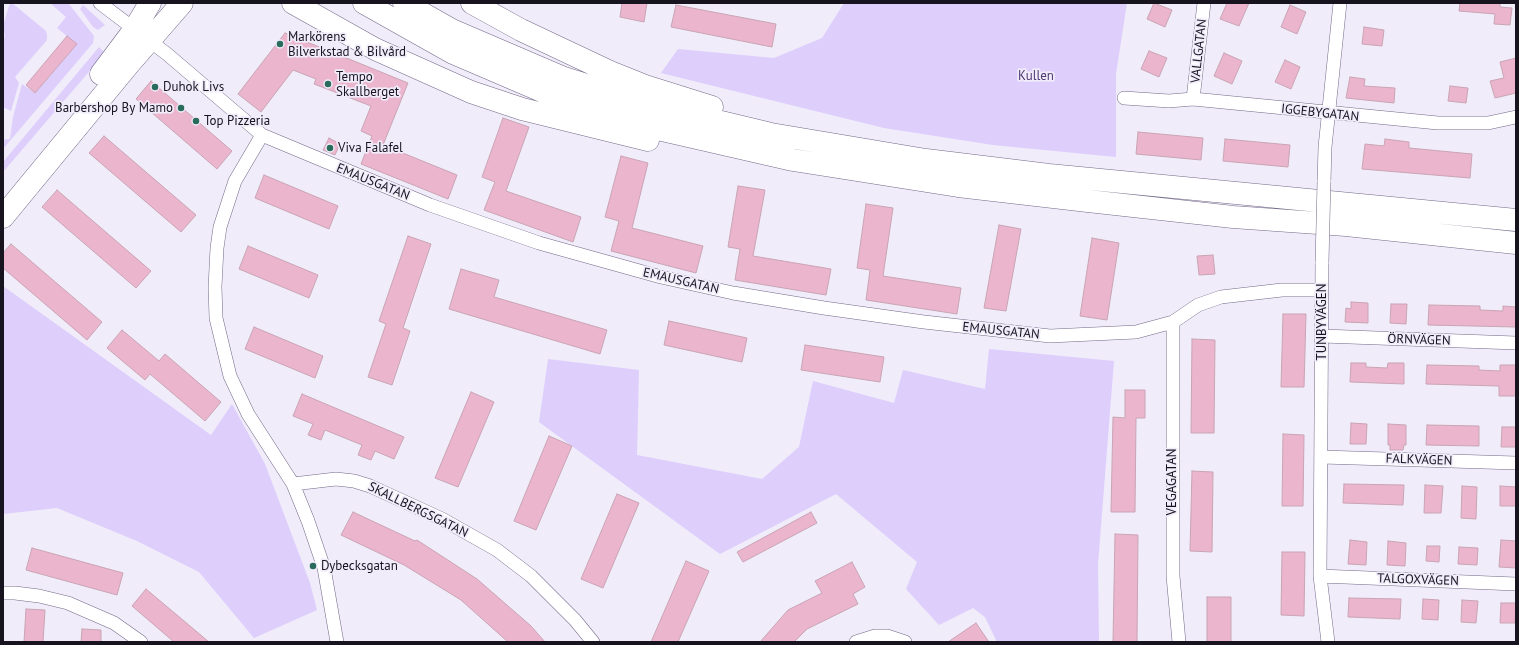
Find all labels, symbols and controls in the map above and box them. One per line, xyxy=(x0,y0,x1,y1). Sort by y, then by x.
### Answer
street label: VALLGATAN xyxy=(1188,18,1210,84)
place label: Markörens Bilverkstad & Bilvård xyxy=(288,29,406,60)
marker: Markörens Bilverkstad & Bilvård xyxy=(275,39,285,49)
park label: Kullen xyxy=(1018,68,1054,84)
place label: Tempo Skallberget xyxy=(336,69,399,100)
place label: Duhok Livs xyxy=(163,79,224,95)
marker: Tempo Skallberget xyxy=(323,79,333,89)
marker: Duhok Livs xyxy=(150,82,160,92)
place label: Barbershop By Mamo xyxy=(55,100,173,116)
street label: IGGEBYGATAN xyxy=(1280,101,1360,125)
marker: Barbershop By Mamo xyxy=(176,103,186,113)
place label: Top Pizzeria xyxy=(204,113,270,129)
marker: Top Pizzeria xyxy=(191,116,201,126)
place label: Viva Falafel xyxy=(338,140,403,156)
marker: Viva Falafel xyxy=(325,143,335,153)
street label: EMAUSGATAN xyxy=(334,160,412,204)
street label: EMAUSGATAN xyxy=(641,265,721,297)
street label: TUNBYVÄGEN xyxy=(1314,283,1330,361)
street label: EMAUSGATAN xyxy=(962,319,1040,343)
street label: ÖRNVÄGEN xyxy=(1387,331,1451,349)
street label: VEGAGATAN xyxy=(1164,449,1180,515)
street label: FALKVÄGEN xyxy=(1385,451,1453,469)
street label: SKALLBERGSGATAN xyxy=(365,479,471,541)
place label: Dybecksgatan xyxy=(321,558,398,574)
marker: Dybecksgatan xyxy=(308,561,318,571)
street label: TALGOXVÄGEN xyxy=(1377,571,1459,589)

